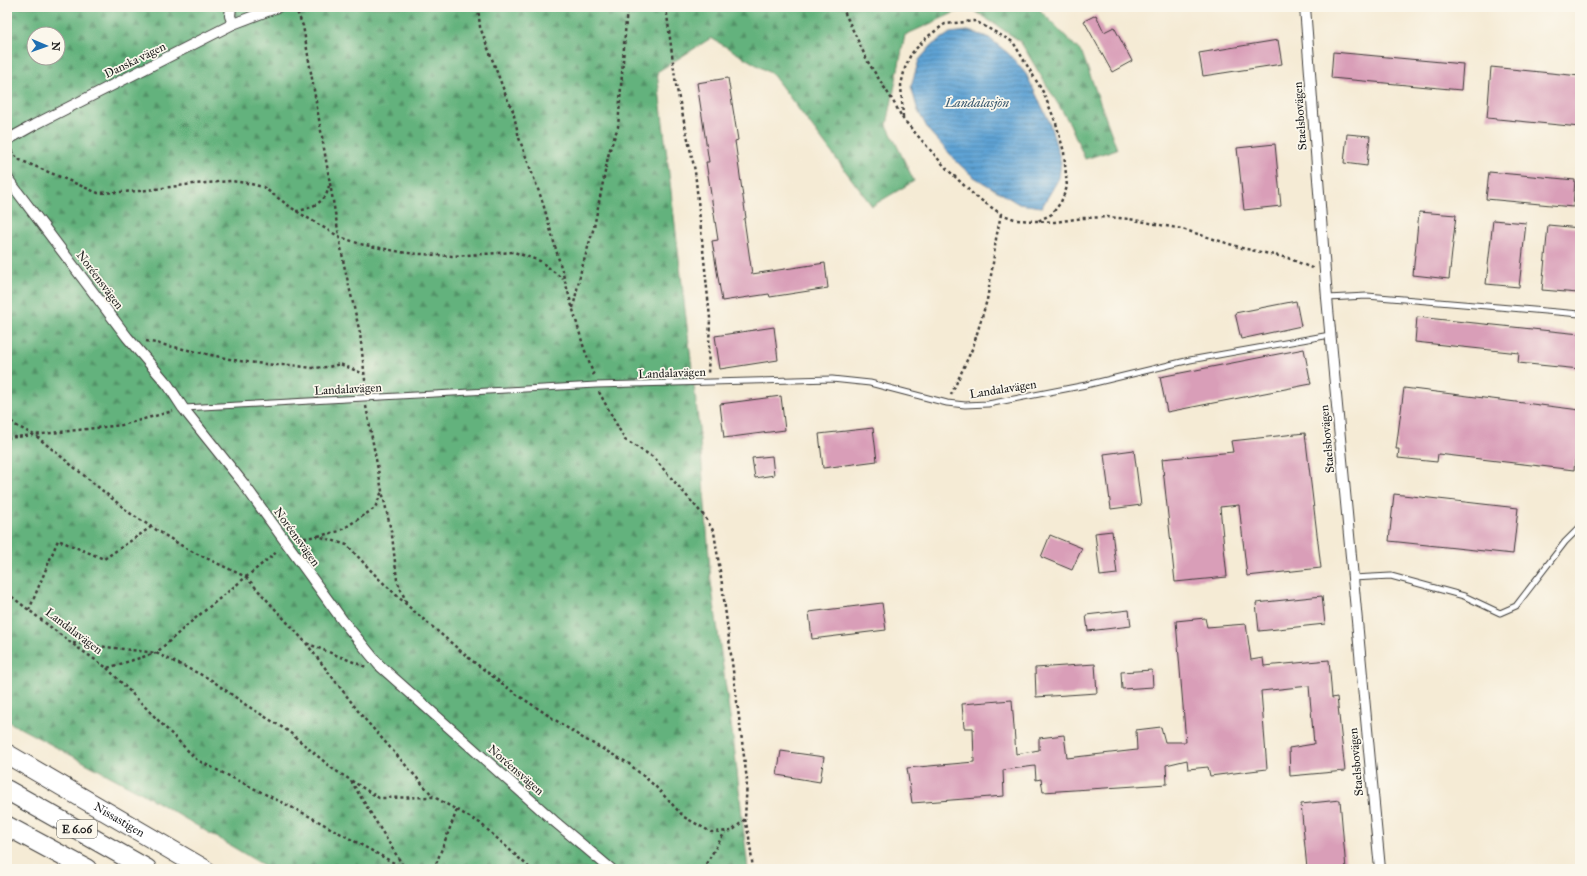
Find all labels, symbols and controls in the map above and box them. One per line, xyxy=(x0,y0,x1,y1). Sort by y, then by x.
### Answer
north arrow xyxy=(26,26,66,66)
street label: Danska vägen xyxy=(102,39,169,82)
text: N xyxy=(49,41,62,52)
street label: Staelsbovägen xyxy=(1291,81,1310,151)
water label: Landalasjön xyxy=(944,95,1009,111)
street label: Noréensvägen xyxy=(73,248,127,313)
street label: Landalavägen xyxy=(638,365,707,382)
street label: Landalavägen xyxy=(969,377,1038,402)
street label: Landalavägen xyxy=(314,380,383,399)
street label: Staelsbovägen xyxy=(1317,404,1338,474)
street label: Noréensvägen xyxy=(270,505,323,570)
street label: Landalavägen xyxy=(42,605,106,658)
street label: Staelsbovägen xyxy=(1346,727,1367,797)
street label: Noréensvägen xyxy=(485,742,547,799)
street label: Nissastigen xyxy=(91,799,148,840)
road number: E 6.06 xyxy=(57,820,97,838)

